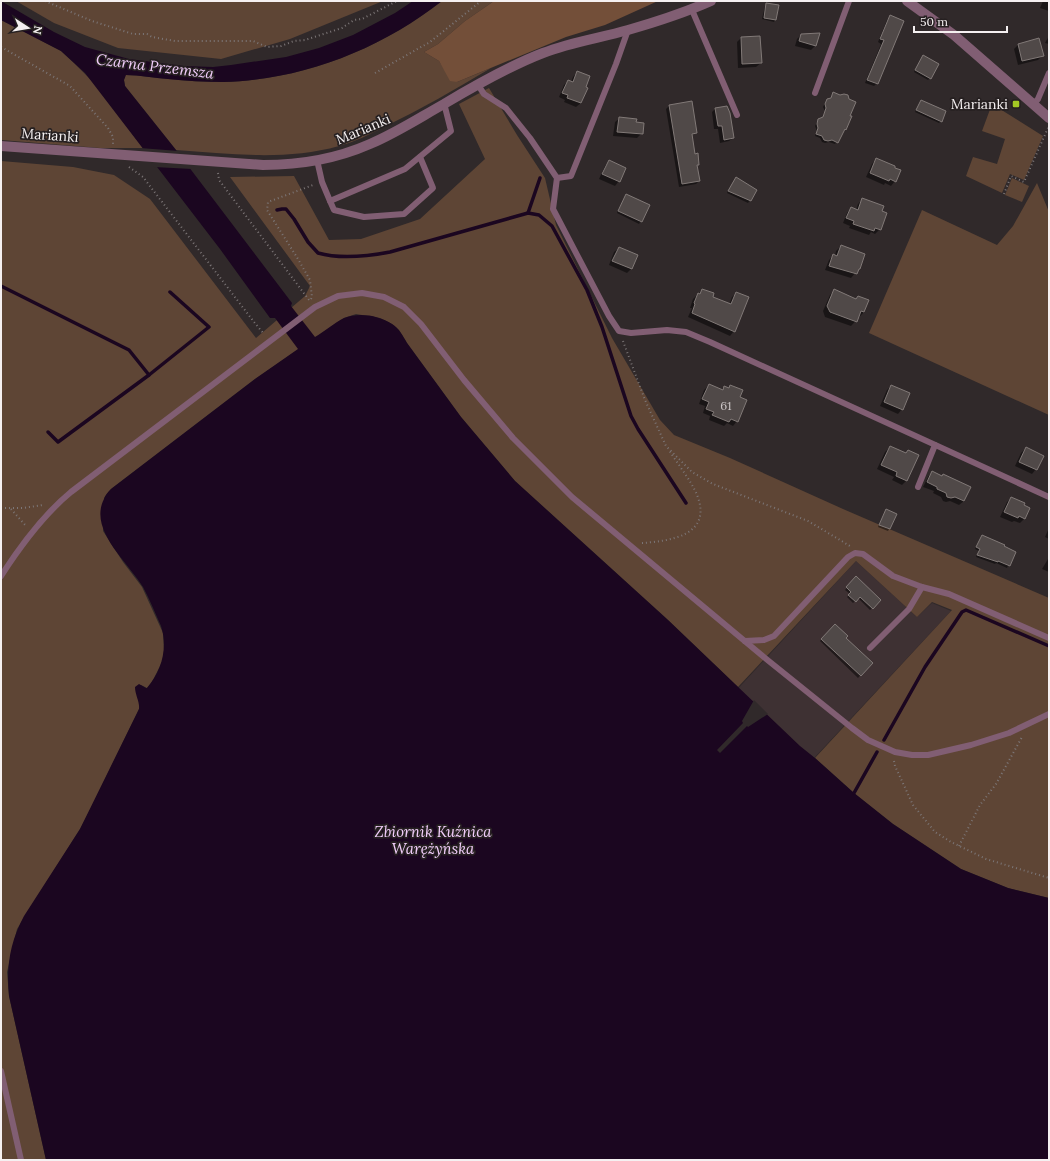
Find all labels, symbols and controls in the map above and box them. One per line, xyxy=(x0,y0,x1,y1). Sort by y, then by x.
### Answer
north arrow xyxy=(8,8,48,48)
scale bar xyxy=(914,8,1007,34)
text: 50 m xyxy=(920,14,948,29)
text: N xyxy=(30,24,46,36)
water label: Czarna Przemsza xyxy=(95,49,216,83)
place label: Marianki xyxy=(951,95,1008,113)
marker: Marianki xyxy=(1011,99,1021,109)
street label: Marianki xyxy=(333,110,393,148)
street label: Marianki xyxy=(21,124,79,146)
house number: 61 xyxy=(720,398,732,413)
water label: Zbiornik Kuźnica Warężyńska xyxy=(375,822,492,858)

